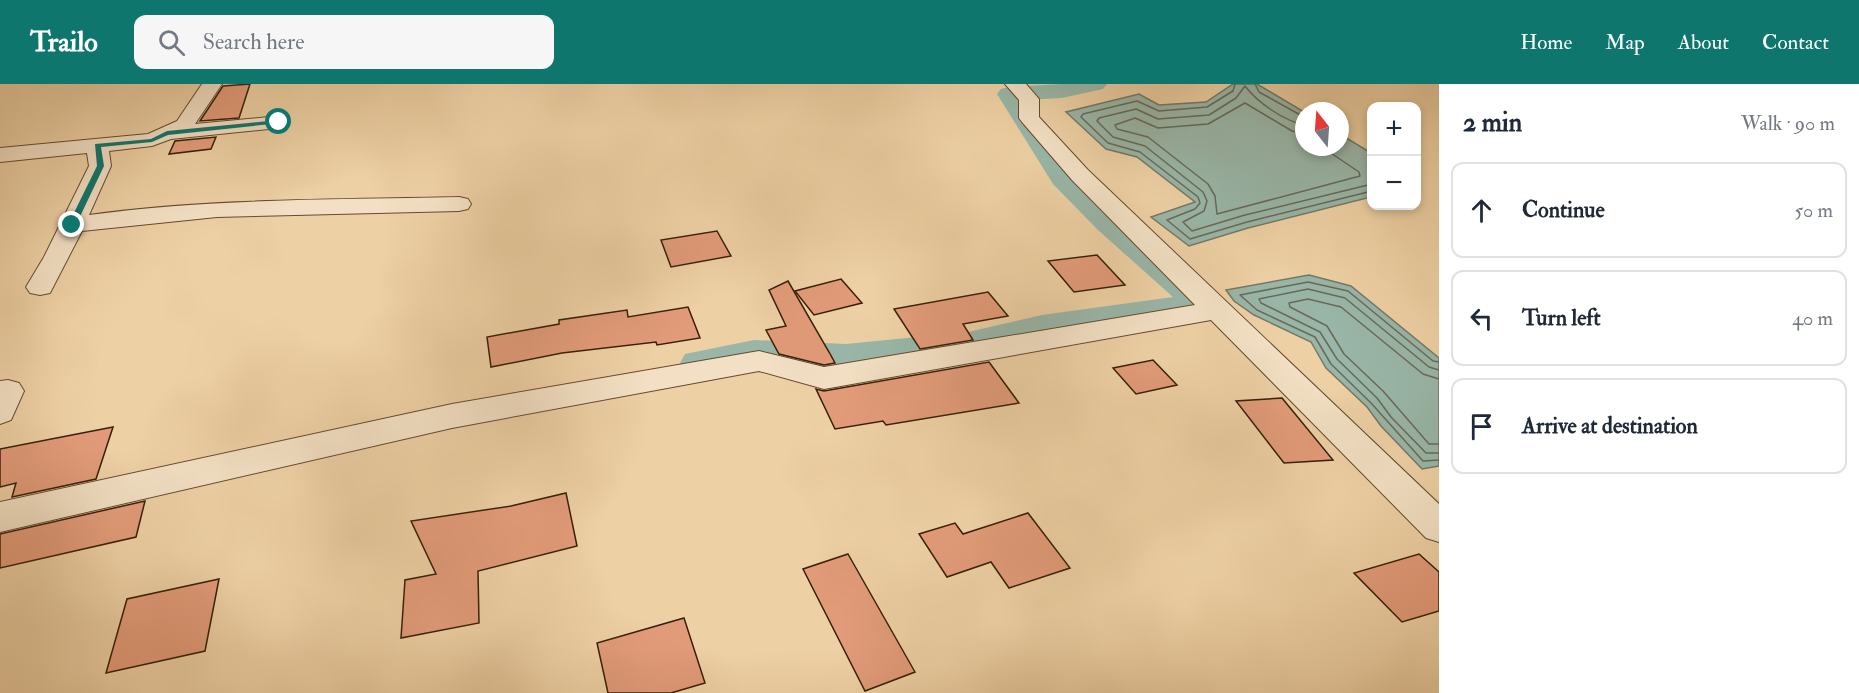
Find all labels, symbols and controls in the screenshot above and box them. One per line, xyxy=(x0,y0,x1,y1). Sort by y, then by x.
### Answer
search box xyxy=(134,15,554,69)
text: Trailo xyxy=(30,25,98,60)
icon: search xyxy=(155,26,188,59)
text: Search here xyxy=(203,28,304,56)
text: Home xyxy=(1520,29,1572,56)
text: Map xyxy=(1605,29,1645,56)
text: About xyxy=(1678,29,1729,56)
text: Contact xyxy=(1762,29,1829,56)
north arrow xyxy=(1295,102,1349,156)
map controls xyxy=(1367,102,1421,210)
button: + xyxy=(1367,102,1421,156)
text: 2 min xyxy=(1463,107,1522,139)
route start xyxy=(265,108,291,134)
text: Walk · 90 m xyxy=(1741,111,1835,136)
button: − xyxy=(1367,156,1421,210)
icon: ahead xyxy=(1465,194,1498,227)
text: Continue xyxy=(1522,196,1605,224)
text: 50 m xyxy=(1794,198,1833,223)
route end xyxy=(58,211,84,237)
icon: left xyxy=(1465,302,1498,335)
text: Turn left xyxy=(1522,304,1601,332)
text: 40 m xyxy=(1792,306,1833,331)
icon: arrive xyxy=(1465,410,1498,443)
text: Arrive at destination xyxy=(1522,412,1698,440)

